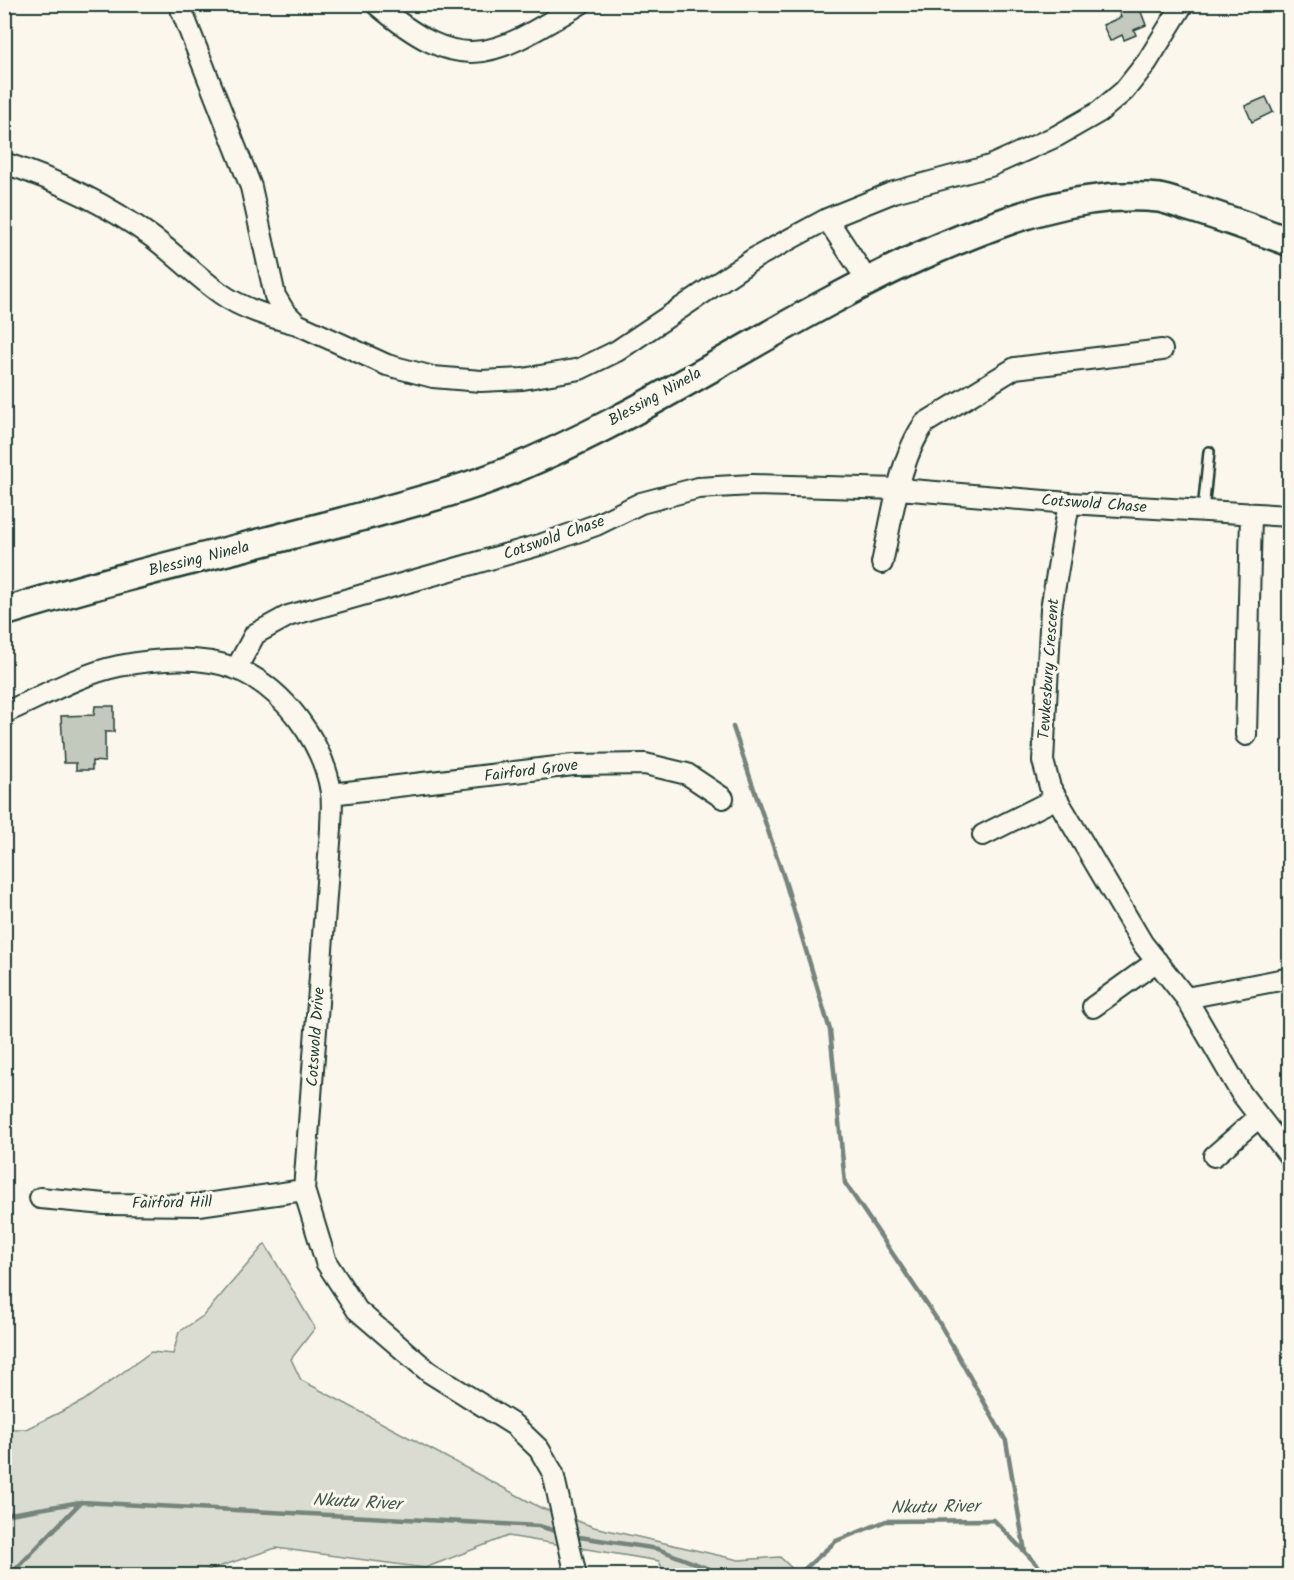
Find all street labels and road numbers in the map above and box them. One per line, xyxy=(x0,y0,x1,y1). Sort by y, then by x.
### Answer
street label: Blessing Ninela xyxy=(604,361,706,433)
street label: Cotswold Chase xyxy=(1040,488,1148,520)
street label: Cotswold Chase xyxy=(500,509,608,567)
street label: Blessing Ninela xyxy=(146,534,252,584)
street label: Tewkesbury Crescent xyxy=(1032,597,1066,740)
street label: Fairford Grove xyxy=(483,753,579,789)
street label: Cotswold Drive xyxy=(300,986,332,1088)
street label: Fairford Hill xyxy=(132,1190,212,1216)

